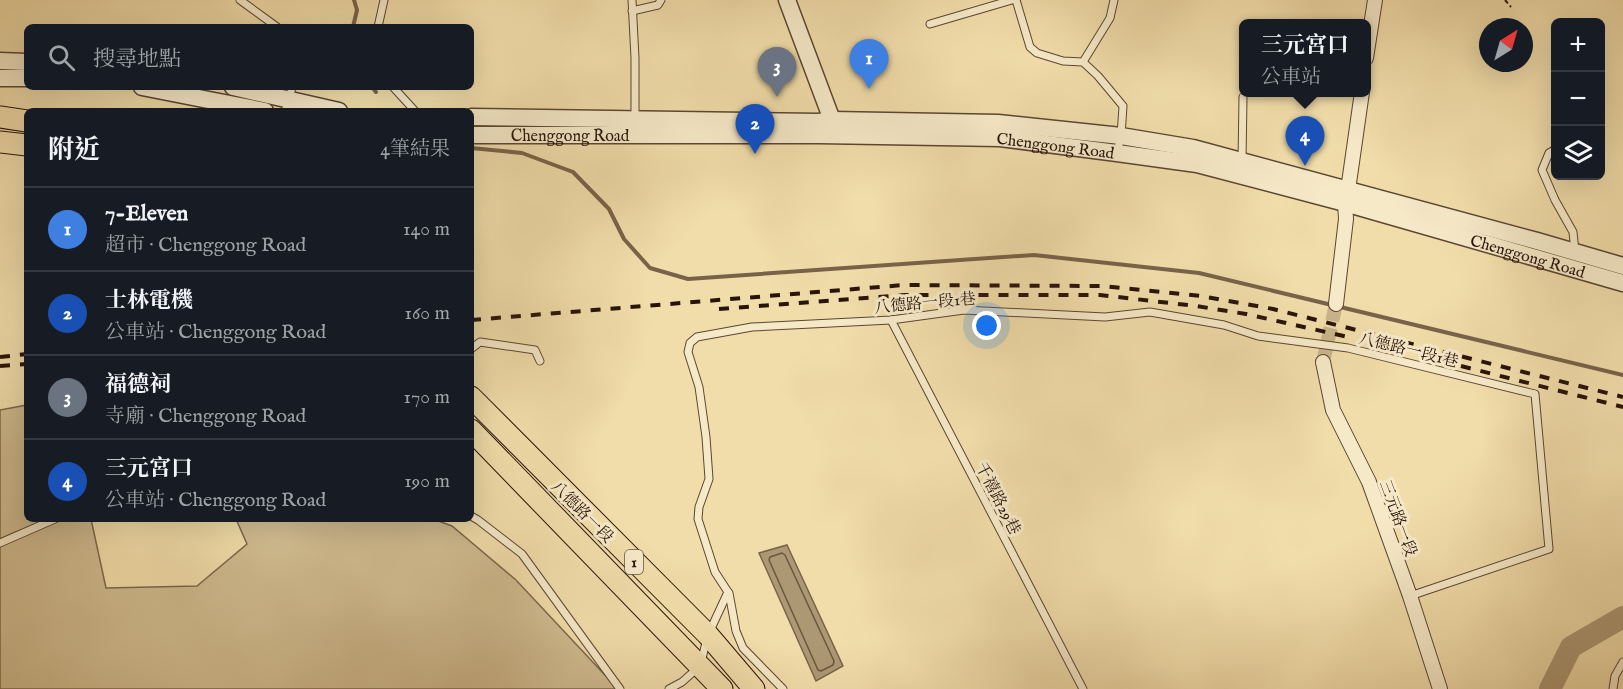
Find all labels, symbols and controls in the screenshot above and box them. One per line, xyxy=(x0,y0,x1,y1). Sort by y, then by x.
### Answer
north arrow xyxy=(1479,18,1533,72)
map controls xyxy=(1551,18,1605,180)
button: + xyxy=(1551,18,1605,72)
popup xyxy=(1239,19,1371,97)
search box xyxy=(24,24,474,90)
text: 三元宮口 xyxy=(1261,32,1349,60)
pin: 1 xyxy=(850,40,888,89)
icon: search xyxy=(45,41,78,74)
text: 搜尋地點 xyxy=(93,46,181,74)
pin: 3 xyxy=(758,48,796,97)
text: 公車站 xyxy=(1261,65,1321,90)
button: − xyxy=(1551,72,1605,126)
pin: 2 xyxy=(736,104,774,154)
pin: 4 xyxy=(1286,116,1324,166)
button: layers xyxy=(1551,126,1605,180)
street label: Chenggong Road xyxy=(511,127,630,147)
street label: Chenggong Road xyxy=(995,130,1116,165)
text: 附近 xyxy=(48,134,100,167)
text: 4筆結果 xyxy=(380,137,450,162)
text: 7-Eleven xyxy=(105,200,188,228)
text: 1 xyxy=(64,217,71,242)
text: 140 m xyxy=(403,217,450,242)
street label: Chenggong Road xyxy=(1467,232,1587,284)
text: 超市 · Chenggong Road xyxy=(105,233,306,258)
text: 士林電機 xyxy=(105,287,193,315)
street label: 八德路一段1巷 xyxy=(874,290,977,318)
text: 2 xyxy=(63,301,72,326)
text: 160 m xyxy=(404,301,450,326)
your location xyxy=(972,311,1001,340)
text: 公車站 · Chenggong Road xyxy=(105,320,326,345)
street label: 八德路一段1巷 xyxy=(1357,329,1460,373)
text: 福德祠 xyxy=(105,371,171,399)
text: 3 xyxy=(64,385,71,410)
text: 170 m xyxy=(404,385,450,410)
text: 寺廟 · Chenggong Road xyxy=(105,404,306,429)
text: 三元宮口 xyxy=(105,455,193,483)
street label: 千禧路29巷 xyxy=(970,459,1024,538)
text: 4 xyxy=(63,469,72,494)
text: 190 m xyxy=(404,469,450,494)
street label: 八德路一段 xyxy=(546,477,617,548)
street label: 三元路一段 xyxy=(1374,478,1420,560)
text: 公車站 · Chenggong Road xyxy=(105,488,326,513)
road number: 1 xyxy=(625,550,643,574)

